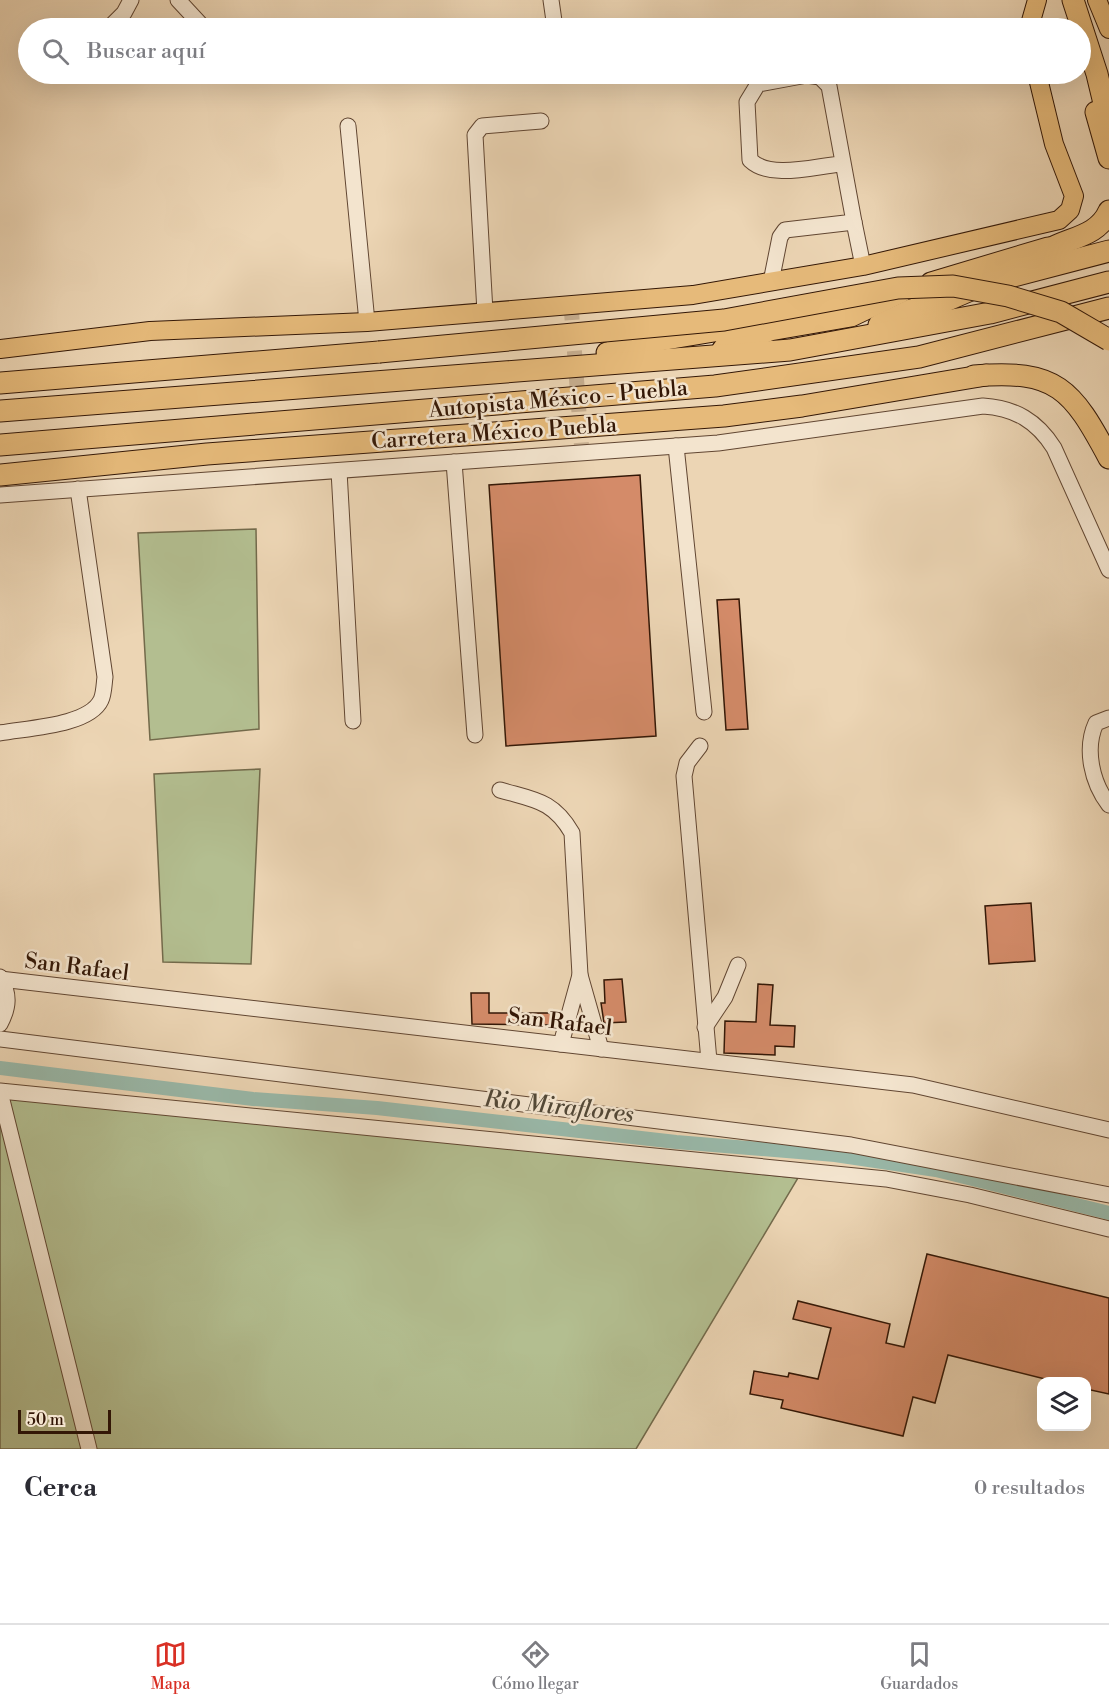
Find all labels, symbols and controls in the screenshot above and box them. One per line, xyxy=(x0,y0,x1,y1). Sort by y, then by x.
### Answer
search box xyxy=(18,18,1091,84)
icon: search xyxy=(39,35,72,68)
text: Buscar aquí xyxy=(87,38,205,65)
street label: Autopista México - Puebla xyxy=(426,375,690,424)
street label: Carretera México Puebla xyxy=(370,411,619,456)
street label: San Rafael xyxy=(23,948,131,987)
street label: San Rafael xyxy=(506,1003,614,1042)
water label: Rio Miraflores xyxy=(482,1084,635,1130)
map controls xyxy=(1037,1377,1091,1431)
button: layers xyxy=(1037,1377,1091,1431)
scale bar xyxy=(18,1407,111,1434)
text: 50 m xyxy=(27,1410,64,1430)
text: Cerca xyxy=(24,1472,97,1504)
text: 0 resultados xyxy=(974,1476,1085,1501)
tab: Mapa xyxy=(151,1638,190,1694)
tab: Cómo llegar xyxy=(492,1638,579,1694)
tab: Guardados xyxy=(880,1638,958,1694)

